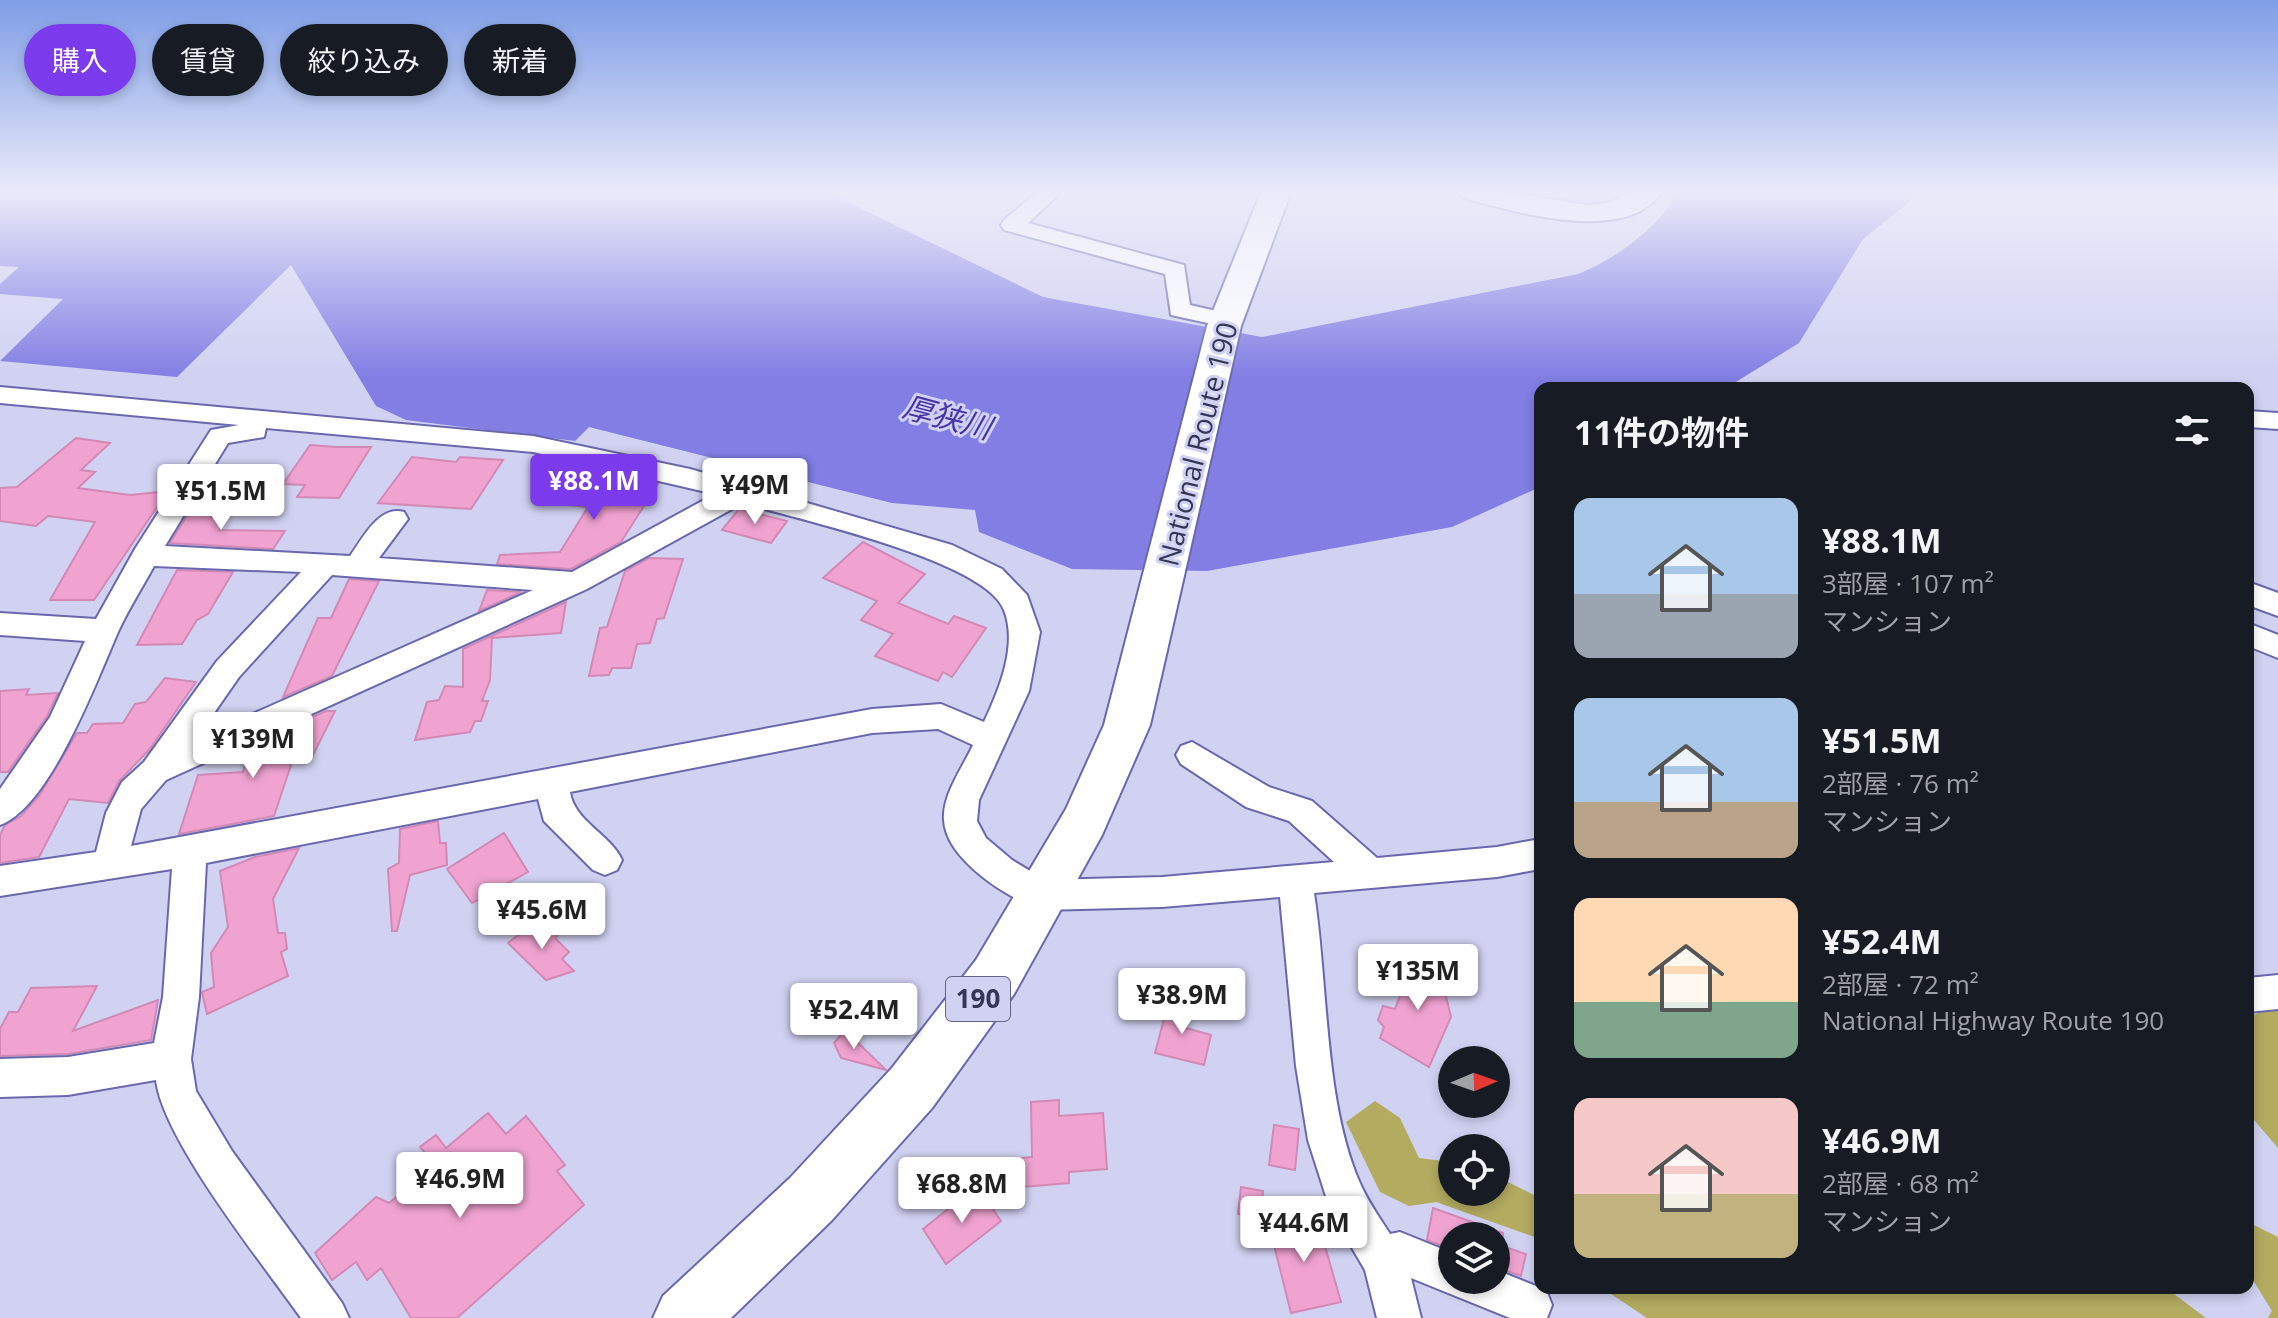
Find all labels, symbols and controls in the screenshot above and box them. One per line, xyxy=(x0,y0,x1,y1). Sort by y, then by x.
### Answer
chip: 購入 xyxy=(24,24,136,96)
chip: 賃貸 xyxy=(152,24,264,96)
chip: 絞り込み xyxy=(280,24,448,96)
chip: 新着 xyxy=(464,24,576,96)
street label: National Route 190 xyxy=(1148,318,1246,570)
water label: 厚狭川 xyxy=(899,385,999,449)
icon: filters xyxy=(2170,408,2214,452)
text: 11件の物件 xyxy=(1574,409,1749,455)
pin: ¥88.1M xyxy=(529,454,659,522)
pin: ¥49M xyxy=(708,458,802,526)
text: ¥88.1M xyxy=(548,462,640,498)
pin: ¥51.5M xyxy=(156,464,286,532)
text: ¥49M xyxy=(720,466,790,502)
text: ¥51.5M xyxy=(175,472,267,508)
text: ¥88.1M xyxy=(1822,517,1942,563)
icon: home xyxy=(1638,530,1734,626)
text: 3部屋 · 107 m² xyxy=(1822,565,1994,601)
text: マンション xyxy=(1822,603,1952,639)
pin: ¥139M xyxy=(197,712,309,780)
text: ¥51.5M xyxy=(1822,717,1942,763)
text: ¥139M xyxy=(211,720,295,756)
icon: home xyxy=(1638,730,1734,826)
text: 2部屋 · 76 m² xyxy=(1822,765,1979,801)
text: マンション xyxy=(1822,803,1952,839)
pin: ¥45.6M xyxy=(477,883,607,951)
text: ¥45.6M xyxy=(496,891,588,927)
text: ¥52.4M xyxy=(1822,918,1942,964)
icon: home xyxy=(1638,930,1734,1026)
pin: ¥135M xyxy=(1362,944,1474,1012)
text: ¥135M xyxy=(1376,952,1460,988)
text: 2部屋 · 72 m² xyxy=(1822,966,1979,1002)
pin: ¥38.9M xyxy=(1117,968,1247,1036)
text: ¥38.9M xyxy=(1136,976,1228,1012)
road number: 190 xyxy=(946,977,1010,1021)
pin: ¥52.4M xyxy=(789,983,919,1051)
text: ¥52.4M xyxy=(808,991,900,1027)
text: National Highway Route 190 xyxy=(1822,1002,2164,1038)
north arrow xyxy=(1438,1046,1510,1118)
map controls xyxy=(1438,1046,1510,1294)
text: ¥46.9M xyxy=(1822,1117,1942,1163)
icon: home xyxy=(1638,1130,1734,1226)
button: locate xyxy=(1438,1134,1510,1206)
pin: ¥46.9M xyxy=(395,1152,525,1220)
pin: ¥68.8M xyxy=(897,1157,1027,1225)
text: ¥46.9M xyxy=(414,1160,506,1196)
text: ¥68.8M xyxy=(916,1165,1008,1201)
text: 2部屋 · 68 m² xyxy=(1822,1165,1979,1201)
pin: ¥44.6M xyxy=(1239,1196,1369,1264)
text: マンション xyxy=(1822,1203,1952,1239)
text: ¥44.6M xyxy=(1258,1204,1350,1240)
button: layers xyxy=(1438,1222,1510,1294)

